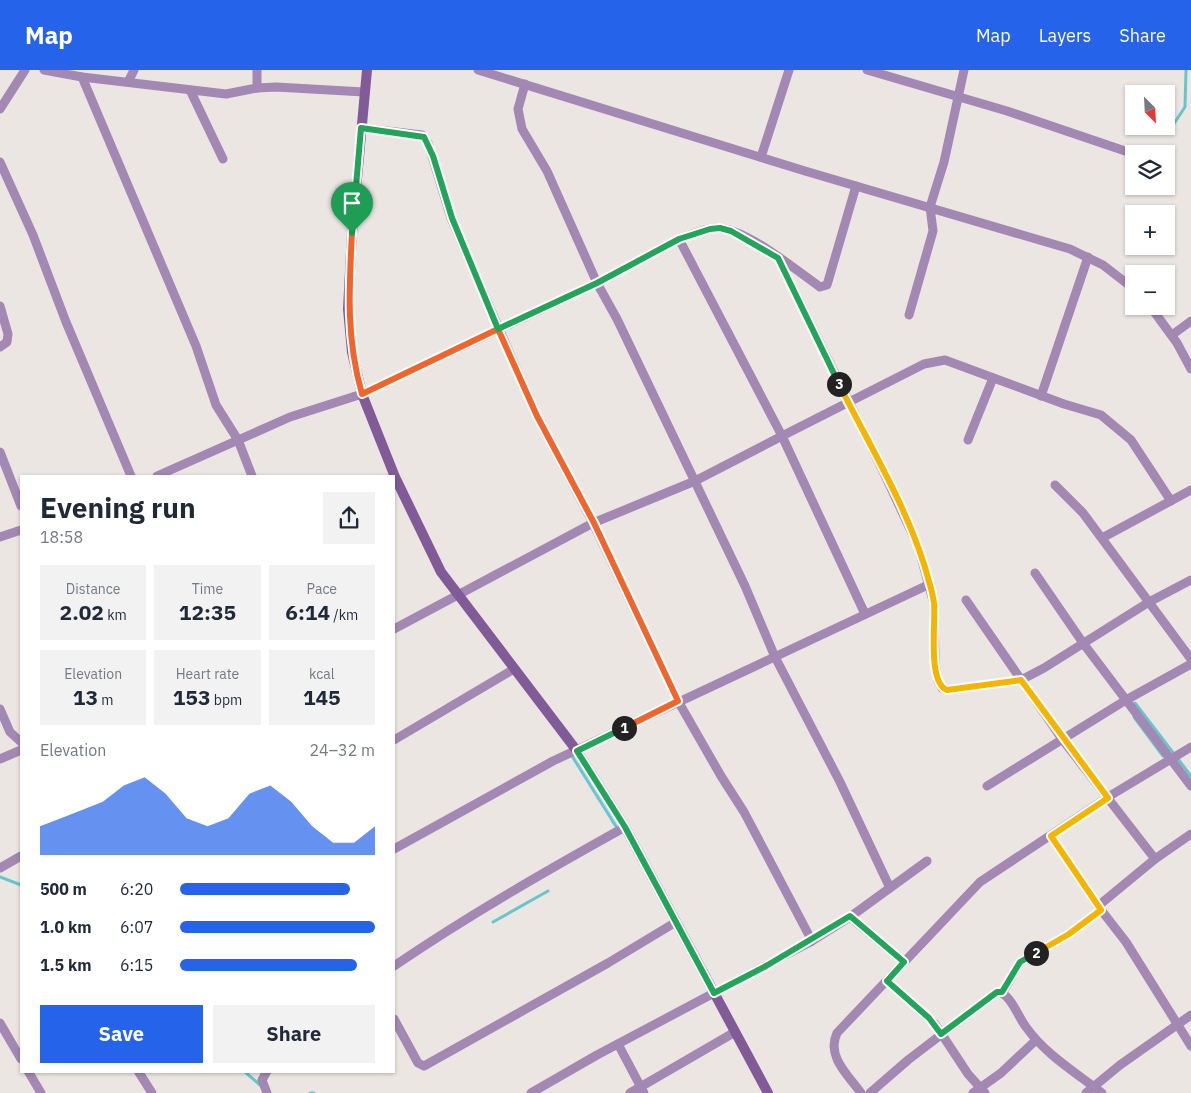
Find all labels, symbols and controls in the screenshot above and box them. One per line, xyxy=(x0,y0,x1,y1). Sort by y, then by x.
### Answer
text: Map xyxy=(25,19,73,51)
text: Map xyxy=(976,24,1011,47)
text: Layers xyxy=(1039,24,1091,47)
text: Share xyxy=(1119,24,1166,47)
north arrow xyxy=(1125,85,1175,135)
map controls xyxy=(1125,85,1175,315)
button: layers xyxy=(1125,145,1175,195)
pin xyxy=(331,182,373,233)
icon: arrive xyxy=(338,189,366,217)
button: + xyxy=(1125,205,1175,255)
button: − xyxy=(1125,265,1175,315)
pin: 3 xyxy=(826,372,852,396)
text: 3 xyxy=(835,375,844,393)
text: Evening run xyxy=(40,489,196,526)
button: share xyxy=(323,492,375,544)
text: 18:58 xyxy=(40,527,83,547)
text: Distance xyxy=(66,580,120,598)
text: Time xyxy=(192,580,223,598)
text: Pace xyxy=(307,580,337,598)
text: 2.02 xyxy=(60,598,104,626)
text: 12:35 xyxy=(179,598,236,626)
text: 6:14 xyxy=(285,598,330,626)
text: km xyxy=(104,606,127,624)
text: /km xyxy=(330,606,358,624)
text: Elevation xyxy=(64,665,122,683)
text: Heart rate xyxy=(176,665,239,683)
text: kcal xyxy=(309,665,335,683)
text: 13 xyxy=(73,683,98,711)
text: 153 xyxy=(173,683,211,711)
text: 145 xyxy=(303,683,341,711)
text: m xyxy=(98,691,114,709)
text: bpm xyxy=(211,691,242,709)
pin: 1 xyxy=(612,716,636,740)
text: 1 xyxy=(620,719,629,737)
text: Elevation xyxy=(40,740,106,760)
text: 24–32 m xyxy=(309,740,375,760)
text: 500 m xyxy=(40,879,87,899)
text: 6:20 xyxy=(120,879,153,899)
text: 1.0 km xyxy=(40,917,91,937)
text: 6:07 xyxy=(120,917,153,937)
pin: 2 xyxy=(1024,940,1048,966)
text: 2 xyxy=(1032,944,1041,962)
text: 1.5 km xyxy=(40,955,91,975)
text: 6:15 xyxy=(120,955,153,975)
button: Save xyxy=(40,1005,203,1063)
button: Share xyxy=(213,1005,375,1063)

